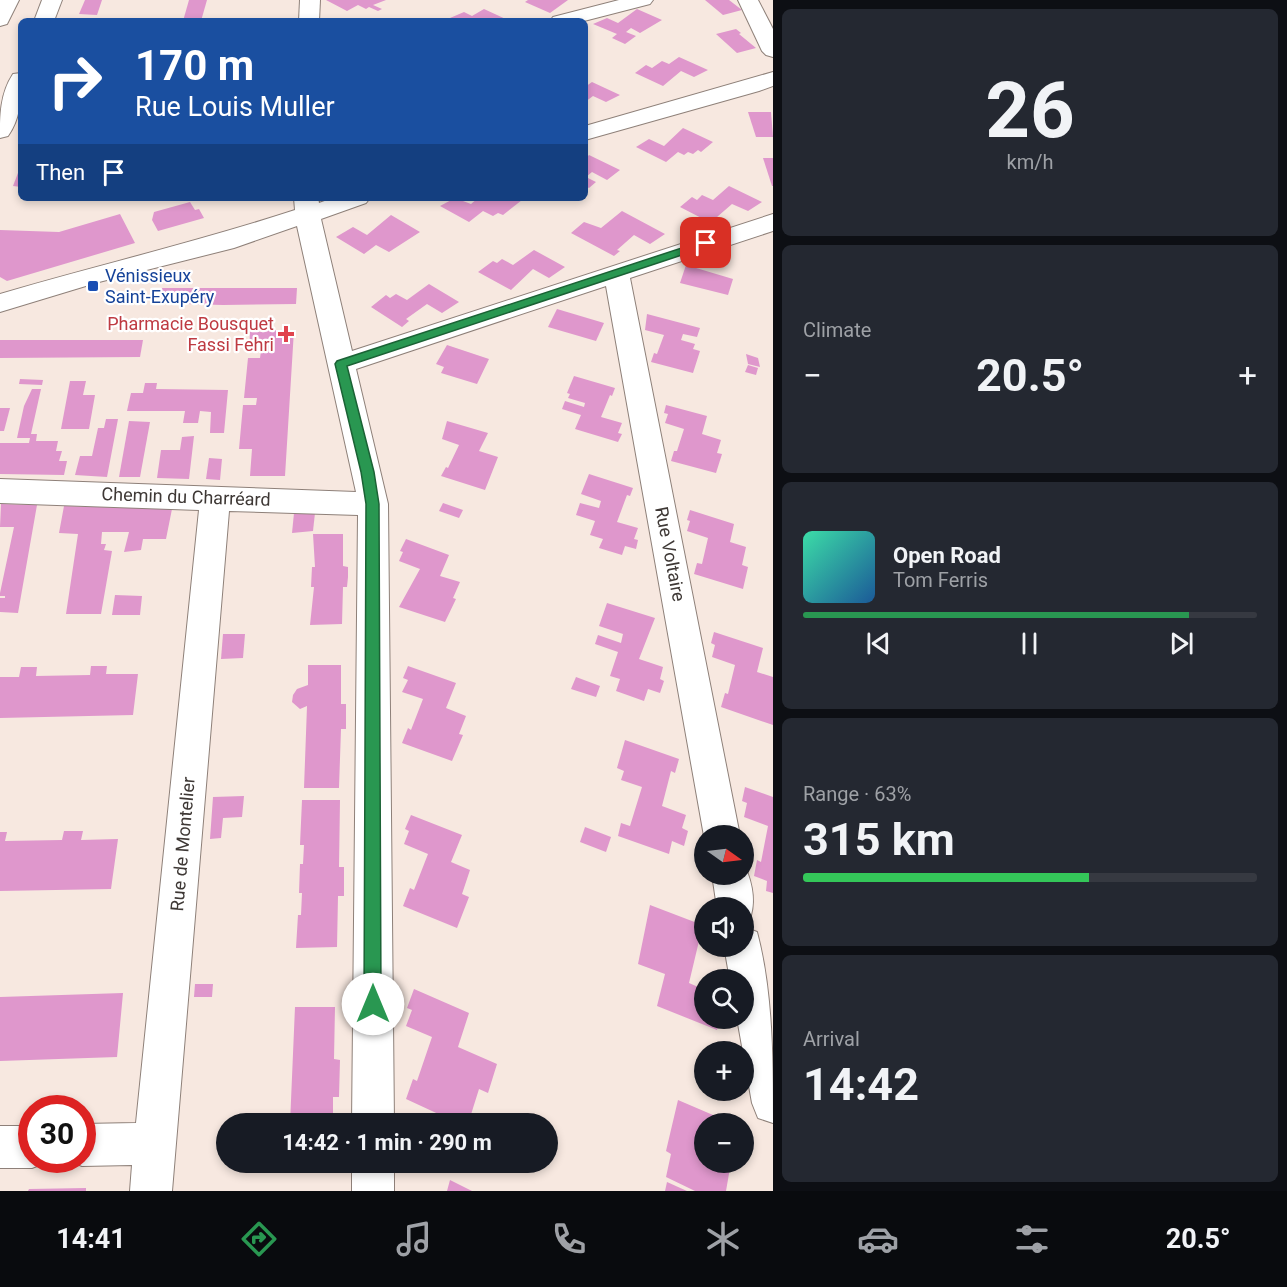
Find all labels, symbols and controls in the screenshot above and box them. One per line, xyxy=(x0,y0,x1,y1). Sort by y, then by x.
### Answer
text: 170 m xyxy=(135,41,254,90)
icon: right xyxy=(36,42,114,120)
text: 26 xyxy=(985,65,1075,156)
text: Rue Louis Muller xyxy=(135,91,335,123)
text: km/h xyxy=(1007,150,1053,174)
icon: arrive xyxy=(97,156,130,189)
text: Then xyxy=(36,160,85,185)
pin xyxy=(680,217,731,268)
icon: arrive xyxy=(689,226,722,259)
place label: Vénissieux Saint-Exupéry xyxy=(105,265,215,307)
marker: Vénissieux Saint-Exupéry xyxy=(86,279,100,293)
place label: Pharmacie Bousquet Fassi Fehri xyxy=(107,313,274,355)
text: Climate xyxy=(803,318,871,342)
marker: Pharmacie Bousquet Fassi Fehri xyxy=(279,327,293,341)
text: 20.5° xyxy=(976,349,1084,402)
text: − xyxy=(803,356,822,395)
text: + xyxy=(1238,356,1257,395)
street label: Chemin du Charréard xyxy=(101,483,271,510)
street label: Rue Voltaire xyxy=(651,505,690,603)
text: Open Road xyxy=(893,543,1001,568)
text: Tom Ferris xyxy=(893,568,988,592)
icon: previous xyxy=(862,627,895,660)
icon: pause xyxy=(1013,627,1046,660)
icon: next xyxy=(1165,627,1198,660)
street label: Rue de Montelier xyxy=(166,776,199,912)
text: Range · 63% xyxy=(803,782,911,806)
text: 315 km xyxy=(803,813,955,866)
north arrow xyxy=(694,825,754,885)
map controls xyxy=(694,825,754,1173)
button: sound xyxy=(694,897,754,957)
button: search xyxy=(694,969,754,1029)
position arrow xyxy=(341,972,405,1036)
text: Arrival xyxy=(803,1027,860,1051)
button: + xyxy=(694,1041,754,1101)
text: 14:42 xyxy=(803,1058,919,1111)
speed limit sign: 30 xyxy=(18,1095,96,1173)
button: − xyxy=(694,1113,754,1173)
text: 14:42 · 1 min · 290 m xyxy=(282,1130,492,1155)
icon: directions xyxy=(238,1218,280,1260)
icon: music xyxy=(393,1218,435,1260)
icon: phone xyxy=(548,1218,590,1260)
icon: climate xyxy=(702,1218,744,1260)
icon: car xyxy=(857,1218,899,1260)
icon: filters xyxy=(1011,1218,1053,1260)
text: 14:41 xyxy=(56,1223,126,1255)
text: 20.5° xyxy=(1166,1223,1231,1255)

